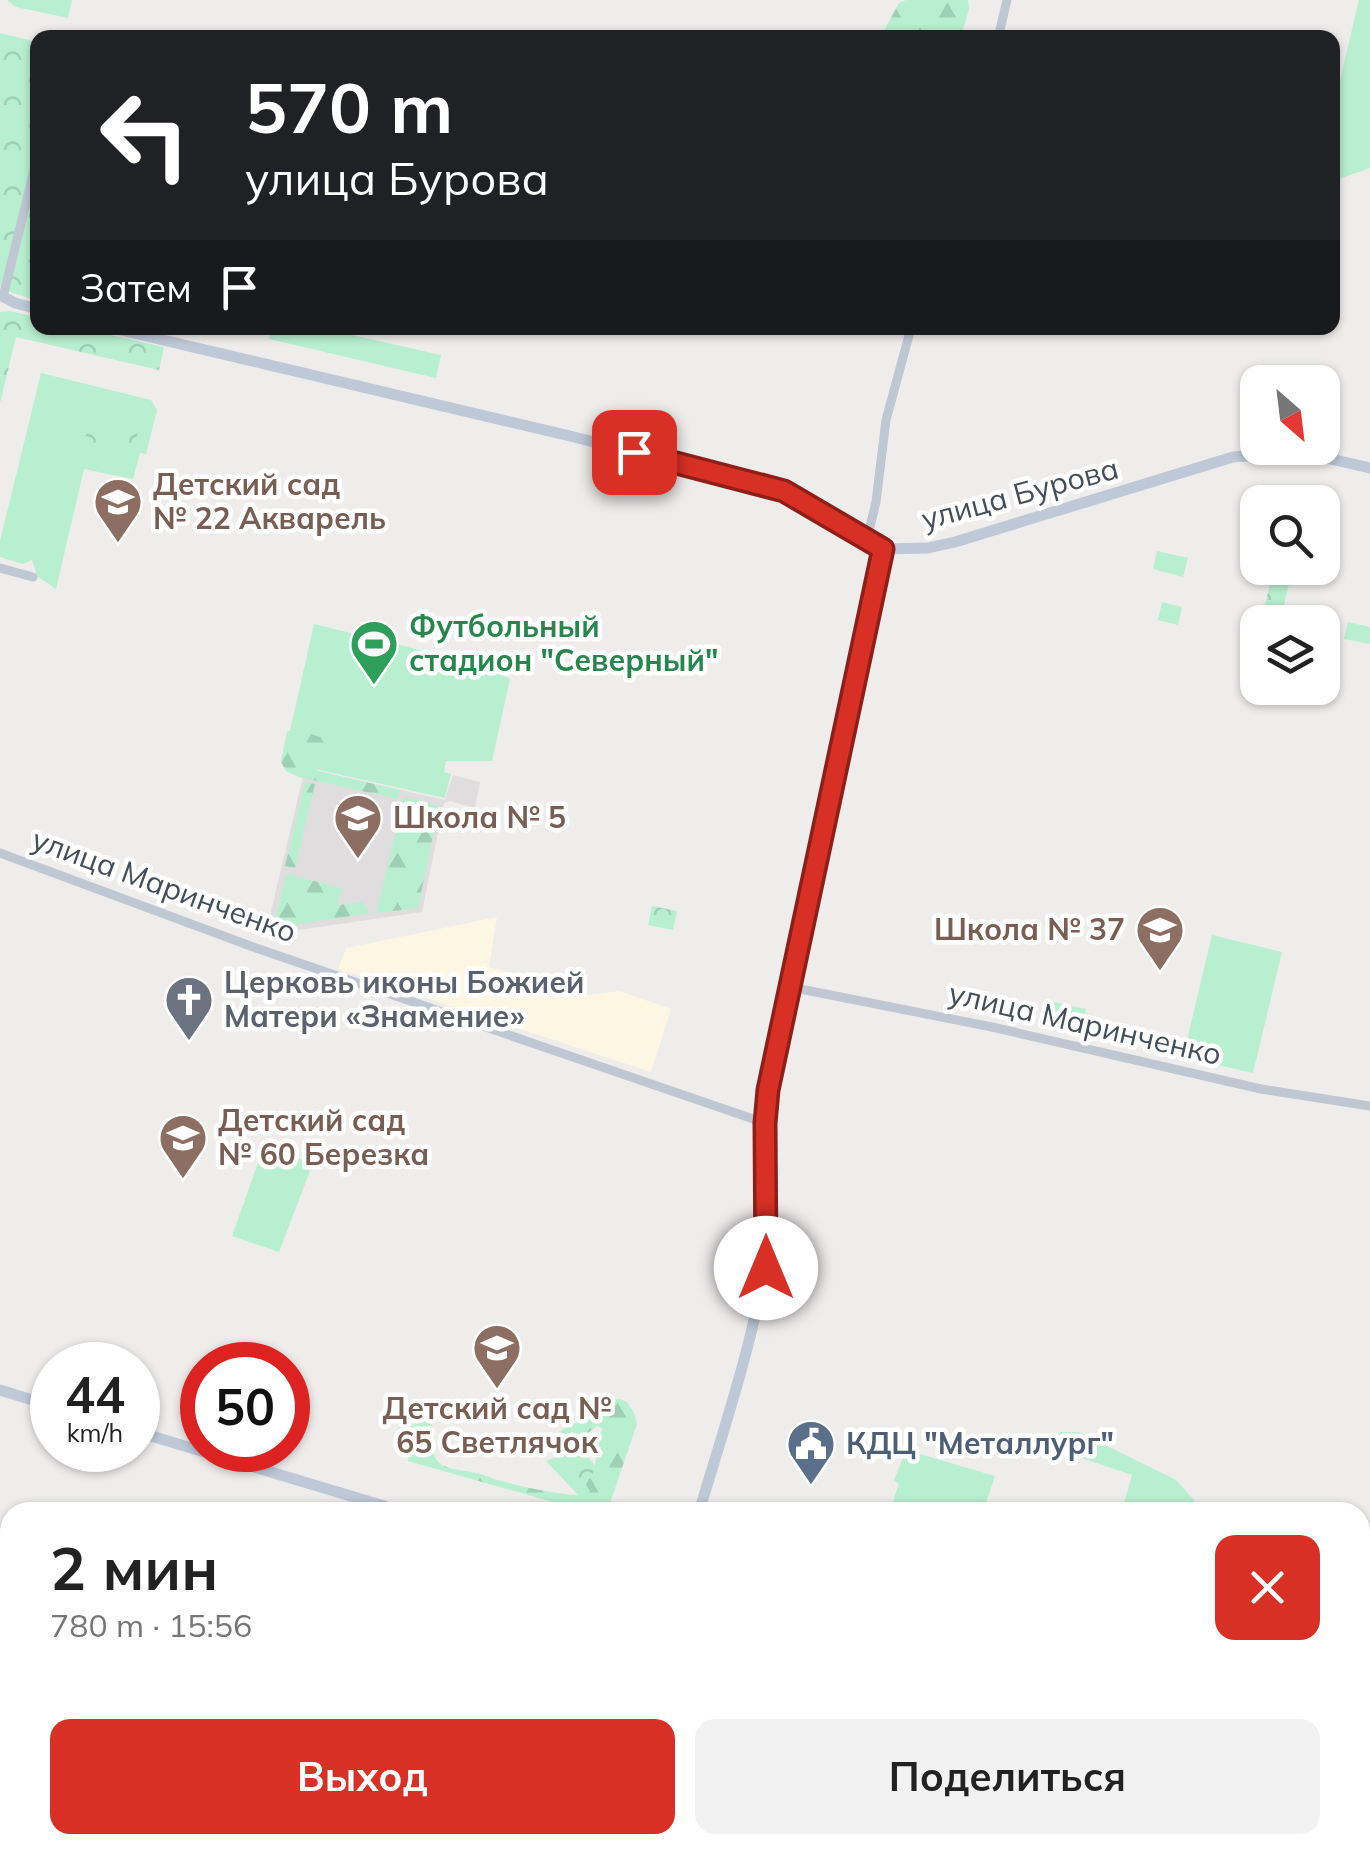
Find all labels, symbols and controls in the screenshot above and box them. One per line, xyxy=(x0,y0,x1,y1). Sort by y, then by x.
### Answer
text: 570 m xyxy=(245,63,453,151)
icon: left xyxy=(80,70,210,200)
text: улица Бурова xyxy=(245,150,549,206)
icon: arrive xyxy=(212,260,267,315)
text: Затем xyxy=(80,264,192,312)
north arrow xyxy=(1240,365,1340,465)
map controls xyxy=(1240,365,1340,705)
pin xyxy=(592,410,677,495)
icon: arrive xyxy=(607,425,662,480)
street label: улица Бурова xyxy=(917,448,1122,538)
place label: Детский сад № 22 Акварель xyxy=(153,465,386,537)
school or university icon: Детский сад № 22 Акварель xyxy=(92,476,144,544)
button: search xyxy=(1240,485,1340,585)
button: layers xyxy=(1240,605,1340,705)
place label: Футбольный стадион "Северный" xyxy=(409,607,718,679)
sports icon: Футбольный стадион "Северный" xyxy=(348,618,400,686)
school or university icon: Школа № 5 xyxy=(332,792,384,860)
place label: Школа № 5 xyxy=(393,798,566,836)
street label: улица Маринченко xyxy=(27,820,302,951)
school or university icon: Школа № 37 xyxy=(1134,904,1186,972)
place label: Школа № 37 xyxy=(934,910,1125,948)
place label: Церковь иконы Божией Матери «Знамение» xyxy=(224,963,585,1035)
street label: улица Маринченко xyxy=(945,973,1225,1073)
church icon: Церковь иконы Божией Матери «Знамение» xyxy=(163,974,215,1042)
place label: Детский сад № 60 Березка xyxy=(218,1101,429,1173)
school or university icon: Детский сад № 60 Березка xyxy=(157,1112,209,1180)
position arrow xyxy=(714,1216,818,1320)
school or university icon: Детский сад № 65 Светлячок xyxy=(471,1322,523,1390)
speed limit sign: 50 xyxy=(180,1342,310,1472)
text: 44 xyxy=(65,1363,125,1426)
place label: Детский сад № 65 Светлячок xyxy=(383,1389,611,1461)
text: km/h xyxy=(67,1417,123,1448)
public building icon: КДЦ "Металлург" xyxy=(785,1418,837,1486)
place label: КДЦ "Металлург" xyxy=(846,1424,1114,1462)
text: 2 мин xyxy=(50,1530,218,1605)
button: close xyxy=(1215,1535,1320,1640)
text: 780 m · 15:56 xyxy=(50,1605,252,1645)
button: Выход xyxy=(50,1719,675,1834)
button: Поделиться xyxy=(695,1719,1320,1834)

